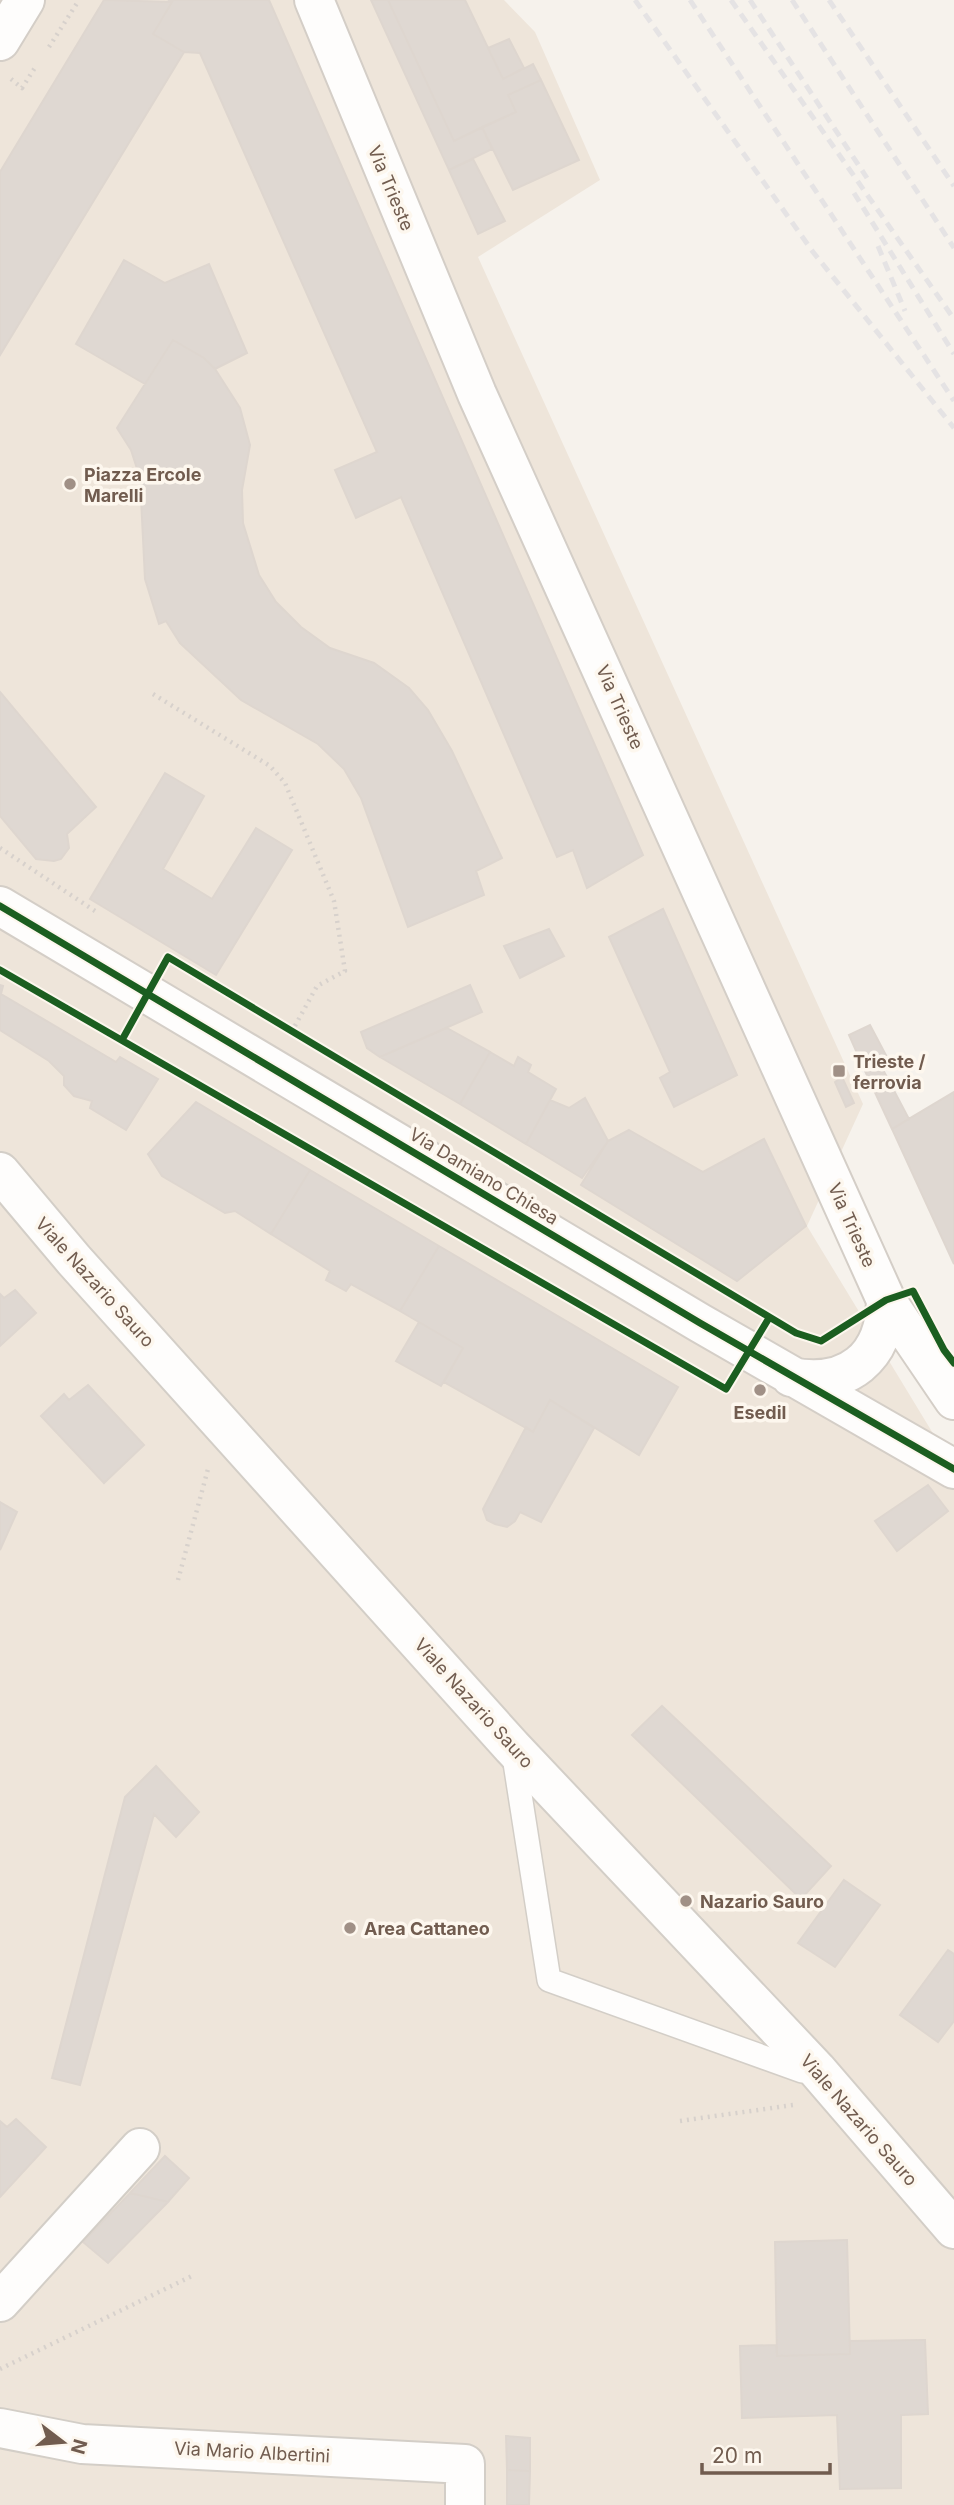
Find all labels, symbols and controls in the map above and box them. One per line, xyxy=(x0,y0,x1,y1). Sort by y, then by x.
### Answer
street label: Via Trieste xyxy=(364,142,418,234)
place label: Piazza Ercole Marelli xyxy=(84,464,202,506)
marker: Piazza Ercole Marelli xyxy=(62,476,78,492)
street label: Via Trieste xyxy=(592,662,648,752)
place label: Trieste / ferrovia xyxy=(853,1051,926,1093)
marker: Trieste / ferrovia xyxy=(831,1063,847,1079)
street label: Via Damiano Chiesa xyxy=(406,1123,562,1229)
street label: Via Trieste xyxy=(824,1180,880,1270)
street label: Viale Nazario Sauro xyxy=(31,1213,159,1351)
marker: Esedil xyxy=(752,1382,768,1398)
place label: Esedil xyxy=(734,1402,786,1423)
street label: Viale Nazario Sauro xyxy=(410,1634,538,1772)
place label: Nazario Sauro xyxy=(700,1891,824,1912)
marker: Nazario Sauro xyxy=(678,1893,694,1909)
place label: Area Cattaneo xyxy=(364,1918,490,1939)
marker: Area Cattaneo xyxy=(342,1920,358,1936)
street label: Viale Nazario Sauro xyxy=(796,2050,922,2190)
north arrow xyxy=(28,2407,98,2477)
scale bar xyxy=(702,2432,830,2476)
text: N xyxy=(66,2436,92,2457)
street label: Via Mario Albertini xyxy=(173,2437,331,2467)
text: 20 m xyxy=(712,2443,762,2468)

